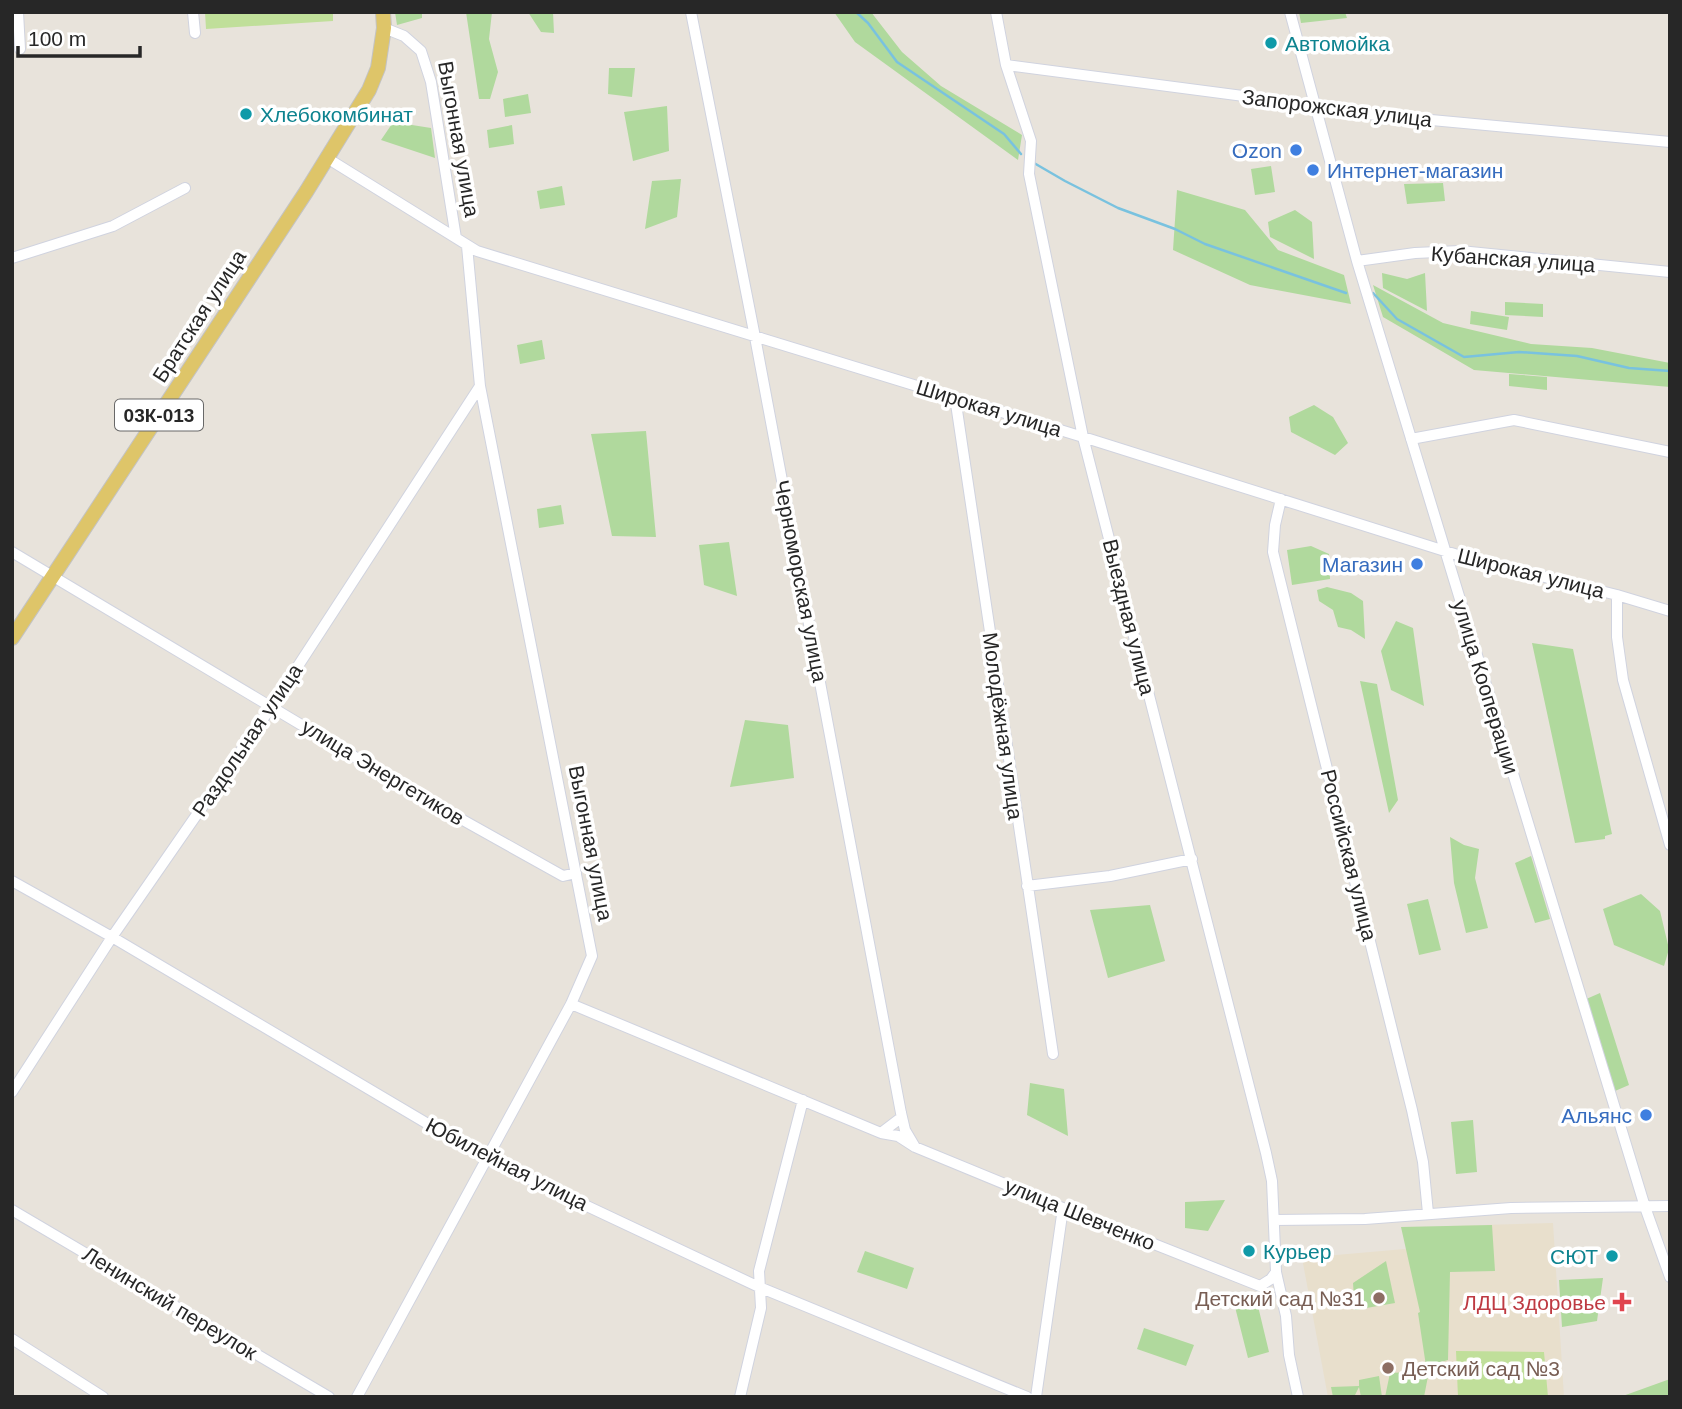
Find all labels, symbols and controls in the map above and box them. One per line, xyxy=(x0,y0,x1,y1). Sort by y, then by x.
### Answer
scale bar xyxy=(18,14,140,58)
text: 100 m xyxy=(28,27,86,50)
place label: Автомойка xyxy=(1285,32,1390,55)
marker: Автомойка xyxy=(1263,35,1279,51)
street label: Выгонная улица xyxy=(434,59,484,219)
street label: Запорожская улица xyxy=(1241,85,1434,131)
place label: Хлебокомбинат xyxy=(260,103,413,126)
marker: Хлебокомбинат xyxy=(238,106,254,122)
place label: Ozon xyxy=(1232,139,1282,162)
marker: Ozon xyxy=(1288,142,1304,158)
place label: Интернет-магазин xyxy=(1327,159,1503,182)
marker: Интернет-магазин xyxy=(1305,162,1321,178)
street label: Кубанская улица xyxy=(1430,242,1596,276)
street label: Братская улица xyxy=(148,245,250,386)
street label: Широкая улица xyxy=(914,375,1065,441)
road number: 03К-013 xyxy=(115,400,203,430)
street label: Черноморская улица xyxy=(770,478,832,684)
street label: Выездная улица xyxy=(1098,537,1160,698)
street label: Широкая улица xyxy=(1455,544,1607,602)
place label: Магазин xyxy=(1322,553,1403,576)
marker: Магазин xyxy=(1409,556,1425,572)
street label: улица Кооперации xyxy=(1449,597,1523,777)
street label: Молодёжная улица xyxy=(978,631,1028,821)
street label: Раздольная улица xyxy=(187,659,307,821)
street label: улица Энергетиков xyxy=(298,714,468,830)
street label: Выгонная улица xyxy=(565,763,617,923)
street label: Российская улица xyxy=(1317,767,1382,943)
place label: Альянс xyxy=(1561,1104,1632,1127)
marker: Альянс xyxy=(1638,1107,1654,1123)
street label: Юбилейная улица xyxy=(422,1113,592,1215)
street label: улица Шевченко xyxy=(1002,1173,1158,1255)
place label: Курьер xyxy=(1263,1240,1331,1263)
street label: Ленинский переулок xyxy=(79,1242,262,1365)
marker: Курьер xyxy=(1241,1243,1257,1259)
place label: СЮТ xyxy=(1550,1245,1598,1268)
marker: СЮТ xyxy=(1604,1248,1620,1264)
place label: Детский сад №31 xyxy=(1195,1287,1365,1310)
marker: Детский сад №31 xyxy=(1371,1290,1387,1306)
place label: ЛДЦ Здоровье xyxy=(1463,1291,1606,1314)
marker: ЛДЦ Здоровье xyxy=(1612,1292,1632,1312)
place label: Детский сад №3 xyxy=(1402,1357,1560,1380)
marker: Детский сад №3 xyxy=(1380,1360,1396,1376)

